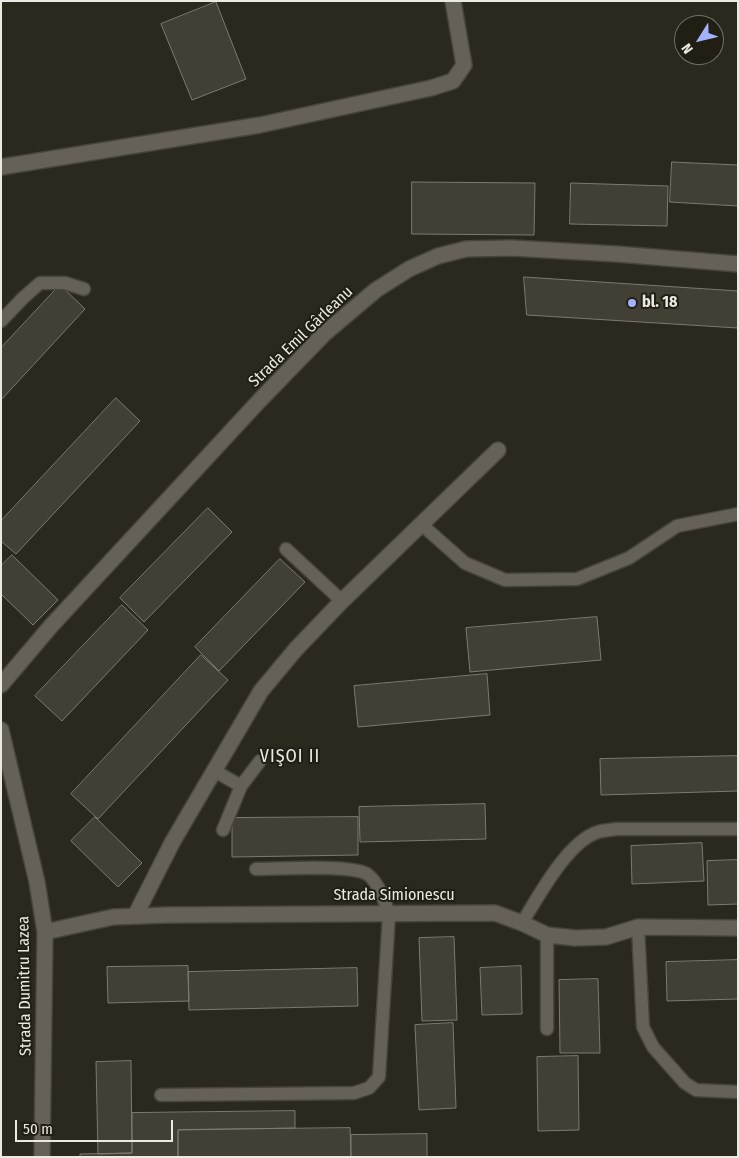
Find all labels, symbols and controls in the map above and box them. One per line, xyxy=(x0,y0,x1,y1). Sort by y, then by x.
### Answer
north arrow xyxy=(674,15,724,65)
text: N xyxy=(678,40,697,57)
street label: Strada Emil Gârleanu xyxy=(245,282,357,392)
place label: bl. 18 xyxy=(642,293,677,313)
marker: bl. 18 xyxy=(626,297,638,309)
district label: VIŞOI II xyxy=(259,746,321,768)
street label: Strada Simionescu xyxy=(333,886,455,906)
street label: Strada Dumitru Lazea xyxy=(14,916,36,1056)
scale bar xyxy=(18,1110,175,1142)
text: 50 m xyxy=(23,1120,53,1138)

